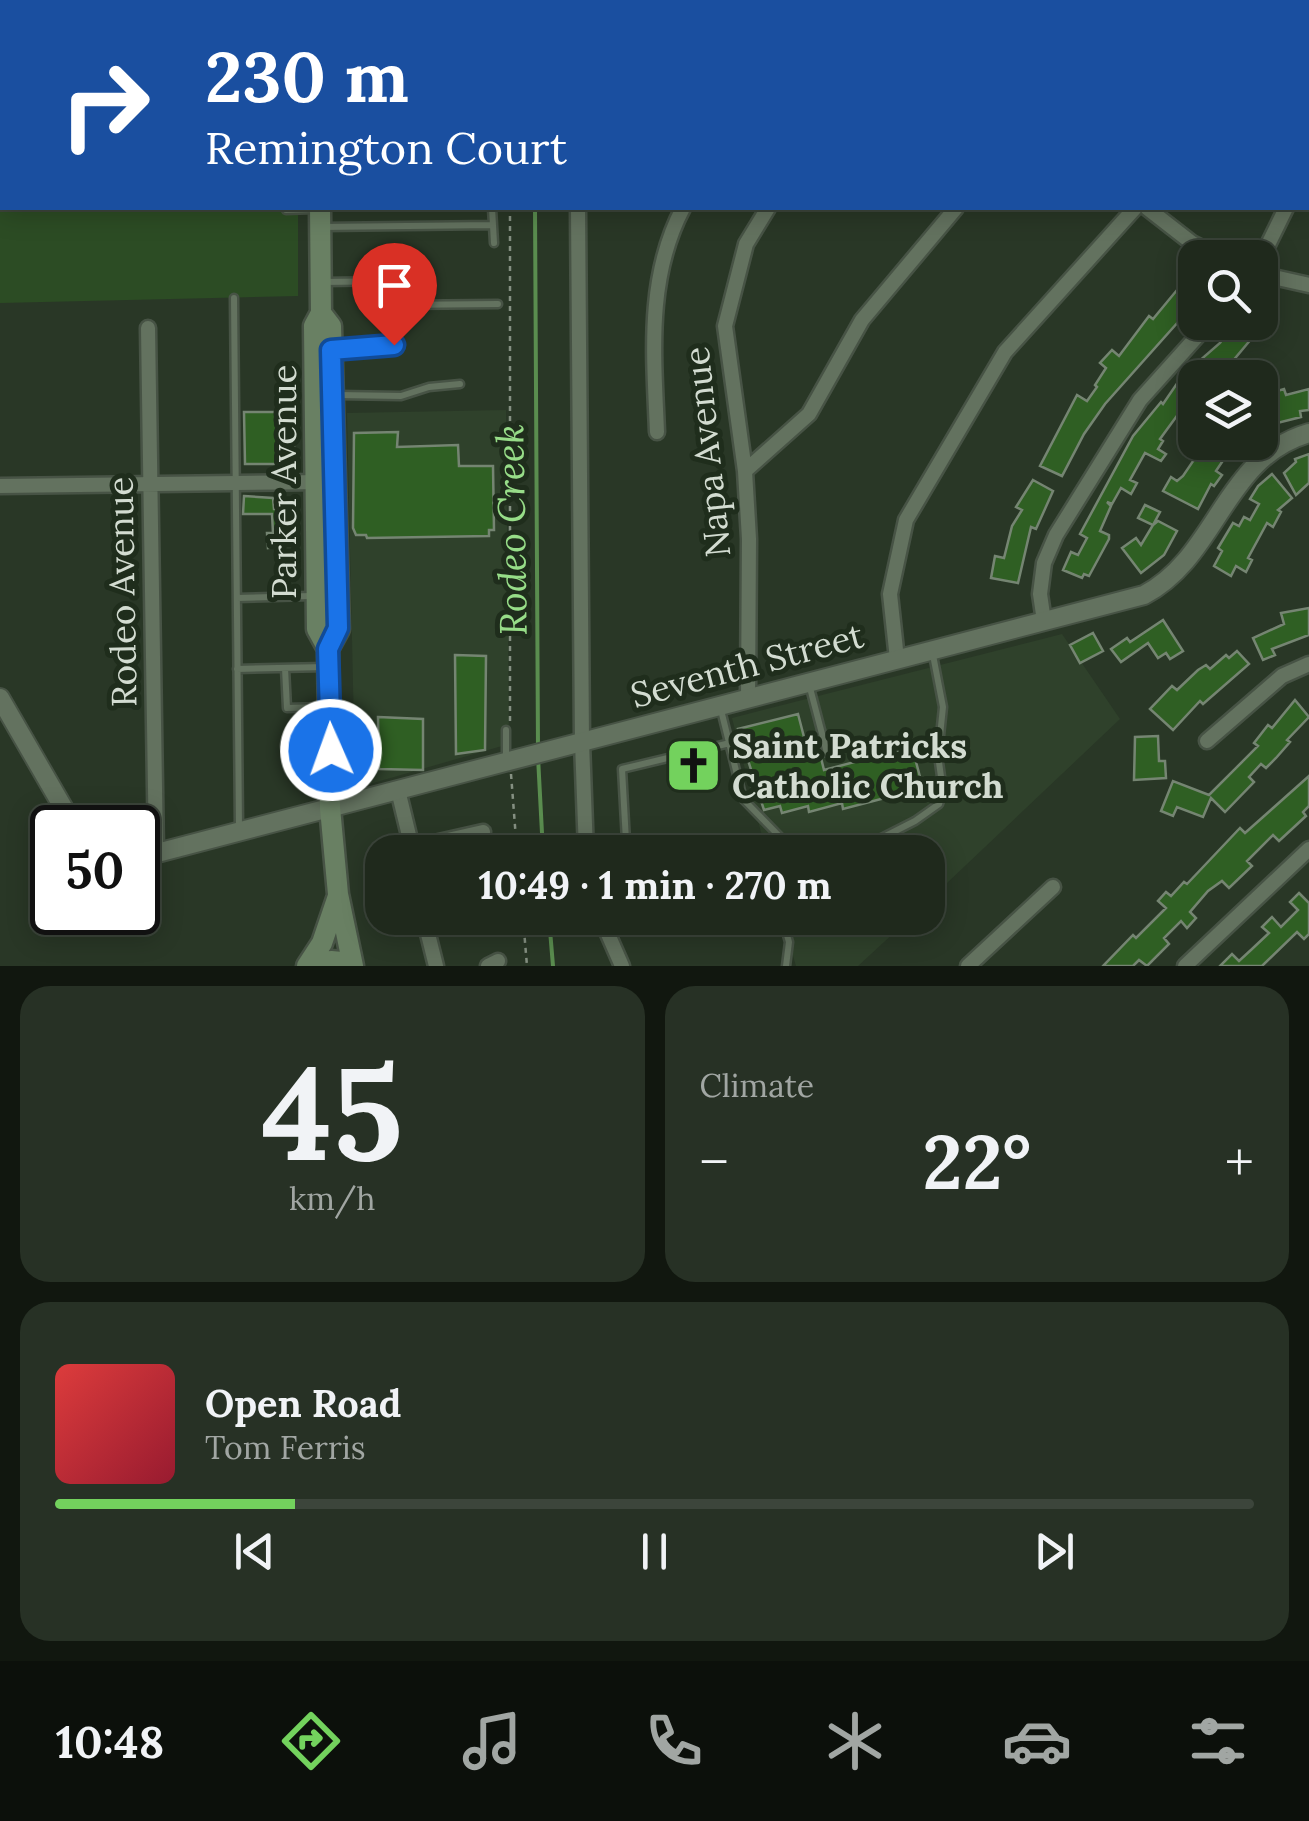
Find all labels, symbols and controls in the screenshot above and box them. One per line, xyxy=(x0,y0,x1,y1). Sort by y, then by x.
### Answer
text: 230 m xyxy=(205,32,409,121)
icon: right xyxy=(40,40,170,170)
text: Remington Court xyxy=(205,119,567,176)
map controls xyxy=(1178,240,1278,460)
button: search xyxy=(1178,240,1278,340)
pin xyxy=(352,243,437,346)
icon: arrive xyxy=(367,258,422,313)
street label: Napa Avenue xyxy=(674,344,740,560)
button: layers xyxy=(1178,360,1278,460)
street label: Parker Avenue xyxy=(261,365,306,599)
water label: Rodeo Creek xyxy=(485,424,537,636)
street label: Rodeo Avenue xyxy=(97,476,147,708)
street label: Seventh Street xyxy=(626,612,869,718)
position arrow xyxy=(279,698,383,802)
place label: Saint Patricks Catholic Church xyxy=(732,723,1004,808)
church icon: Saint Patricks Catholic Church xyxy=(663,735,723,795)
speed limit sign: 50 xyxy=(30,805,160,935)
text: 10:49 · 1 min · 270 m xyxy=(478,861,832,909)
text: 45 xyxy=(262,1029,403,1196)
text: Climate xyxy=(700,1065,814,1106)
text: 22° xyxy=(922,1114,1031,1210)
text: − xyxy=(700,1127,729,1197)
text: + xyxy=(1225,1127,1254,1197)
text: km/h xyxy=(289,1178,375,1219)
text: Open Road xyxy=(205,1379,401,1427)
text: Tom Ferris xyxy=(205,1427,366,1468)
icon: previous xyxy=(227,1524,282,1579)
icon: pause xyxy=(627,1524,682,1579)
icon: next xyxy=(1027,1524,1082,1579)
icon: directions xyxy=(276,1706,346,1776)
icon: music xyxy=(457,1706,527,1776)
icon: phone xyxy=(639,1706,709,1776)
icon: climate xyxy=(820,1706,890,1776)
icon: car xyxy=(1002,1706,1072,1776)
icon: filters xyxy=(1183,1706,1253,1776)
text: 10:48 xyxy=(56,1713,164,1770)

